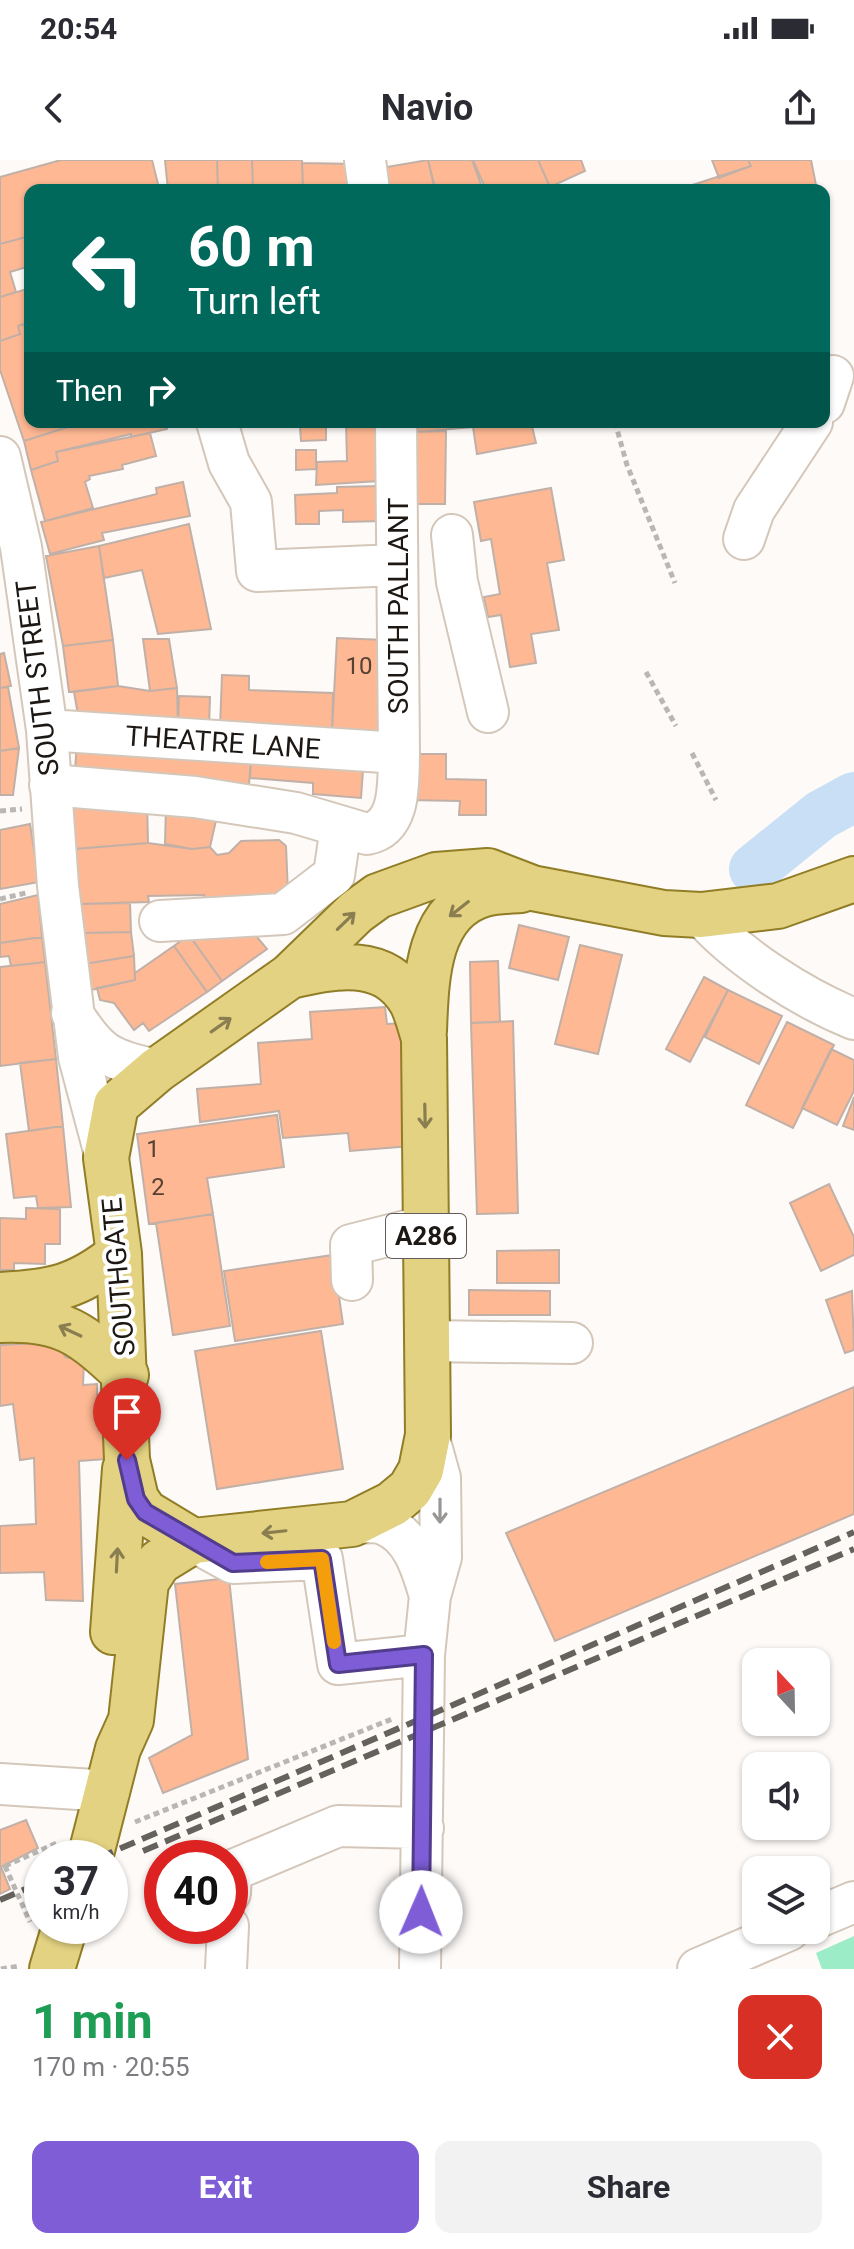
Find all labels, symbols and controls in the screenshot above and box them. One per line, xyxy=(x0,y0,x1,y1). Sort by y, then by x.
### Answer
text: 20:54 xyxy=(40,11,117,46)
icon: back xyxy=(32,86,76,130)
icon: share xyxy=(778,86,822,130)
text: Navio xyxy=(381,87,473,129)
text: 60 m xyxy=(188,214,315,280)
icon: left xyxy=(56,216,160,320)
text: Turn left xyxy=(188,281,321,323)
icon: right xyxy=(139,368,183,412)
text: Then xyxy=(56,373,123,408)
street label: SOUTH PALLANT xyxy=(382,497,415,714)
street label: SOUTH STREET xyxy=(9,578,66,778)
house number: 10 xyxy=(346,652,372,680)
street label: THEATRE LANE xyxy=(124,719,322,766)
one-way arrow xyxy=(449,900,471,917)
one-way arrow xyxy=(336,912,356,931)
one-way arrow xyxy=(209,1017,231,1033)
one-way arrow xyxy=(417,1102,433,1129)
house number: 1 xyxy=(146,1135,160,1163)
house number: 2 xyxy=(151,1173,165,1201)
street label: SOUTHGATE xyxy=(95,1196,142,1358)
road number: A286 xyxy=(386,1214,466,1258)
one-way arrow xyxy=(59,1323,82,1338)
pin xyxy=(93,1378,161,1460)
icon: arrive xyxy=(105,1390,149,1434)
one-way arrow xyxy=(432,1497,448,1524)
one-way arrow xyxy=(261,1525,288,1540)
one-way arrow xyxy=(110,1547,125,1574)
north arrow xyxy=(742,1648,830,1736)
map controls xyxy=(742,1648,830,1944)
button: sound xyxy=(742,1752,830,1840)
speed limit sign: 40 xyxy=(144,1840,248,1944)
button: layers xyxy=(742,1856,830,1944)
text: 37 xyxy=(53,1858,99,1905)
position arrow xyxy=(379,1870,463,1954)
text: km/h xyxy=(53,1900,99,1924)
text: 1 min xyxy=(32,1993,153,2050)
button: close xyxy=(738,1995,822,2079)
text: 170 m · 20:55 xyxy=(32,2052,190,2082)
button: Exit xyxy=(32,2141,419,2233)
button: Share xyxy=(435,2141,822,2233)

